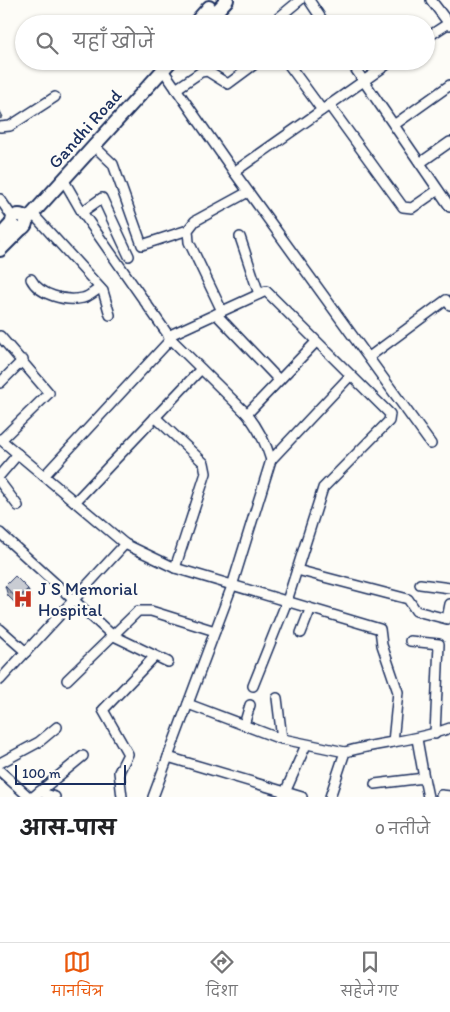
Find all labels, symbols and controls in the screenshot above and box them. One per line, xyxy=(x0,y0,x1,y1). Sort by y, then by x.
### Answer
search box xyxy=(15,15,435,70)
icon: search xyxy=(33,29,61,57)
text: यहाँ खोजें xyxy=(73,30,154,53)
street label: Gandhi Road xyxy=(44,85,126,173)
place label: J S Memorial Hospital xyxy=(38,578,138,621)
hospital icon: J S Memorial Hospital xyxy=(12,588,34,610)
scale bar xyxy=(15,762,126,785)
text: 100 m xyxy=(22,765,61,782)
text: आस-पास xyxy=(20,815,116,840)
text: 0 नतीजे xyxy=(375,819,430,838)
tab: मानचित्र xyxy=(52,948,103,1007)
tab: दिशा xyxy=(206,948,238,1007)
tab: सहेजे गए xyxy=(341,948,398,1007)

